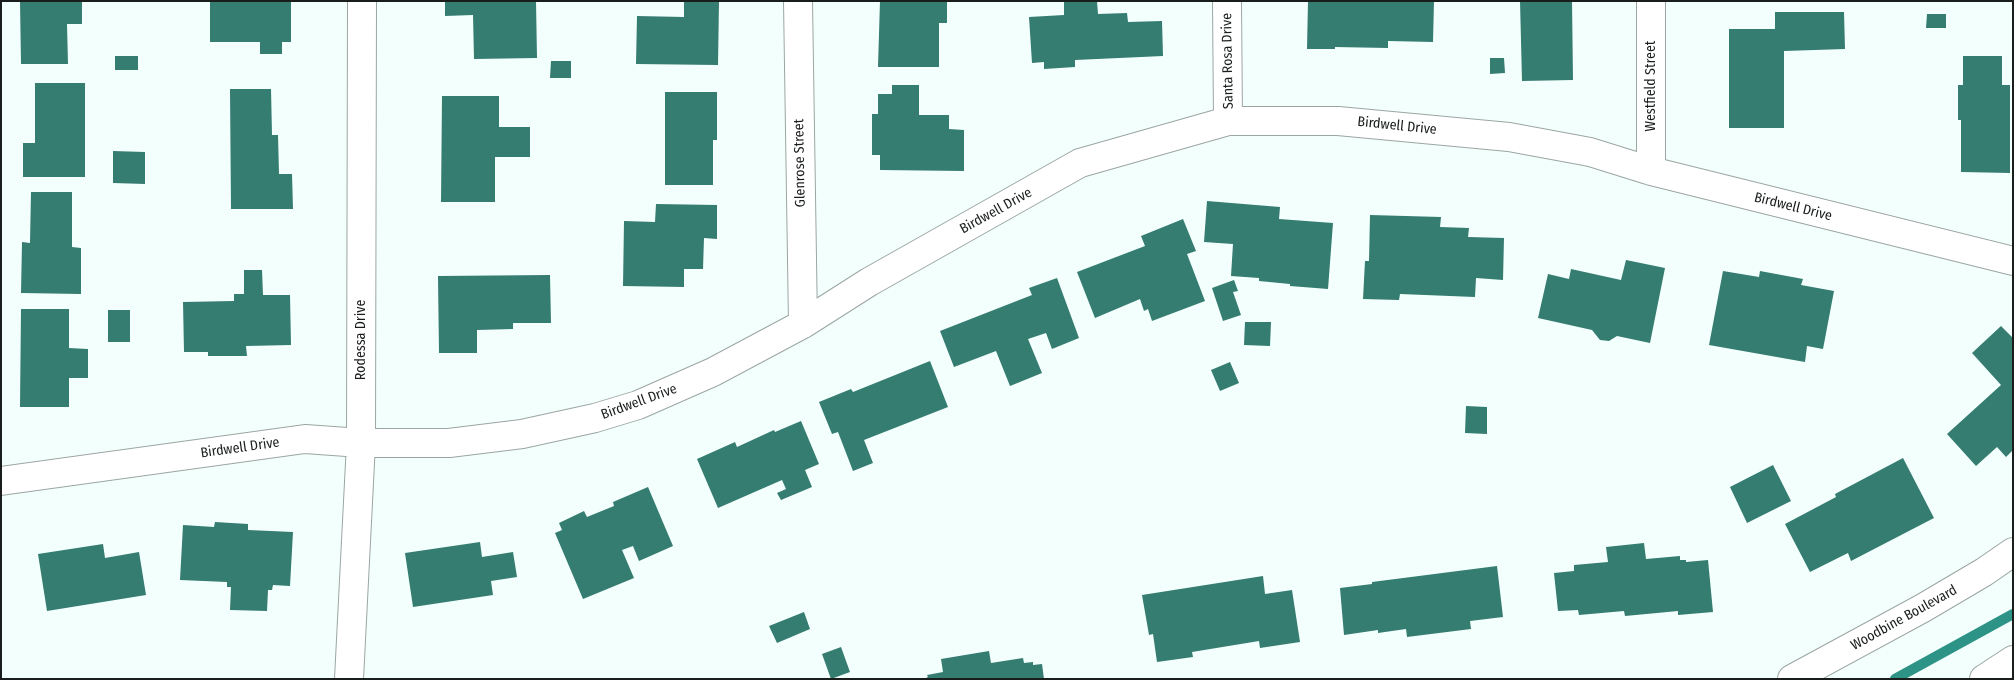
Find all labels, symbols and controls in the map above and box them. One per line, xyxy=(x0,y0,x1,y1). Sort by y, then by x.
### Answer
street label: Santa Rosa Drive xyxy=(1219,13,1237,109)
street label: Westfield Street xyxy=(1643,41,1659,131)
street label: Birdwell Drive xyxy=(1357,113,1437,139)
street label: Glenrose Street xyxy=(791,119,809,207)
street label: Birdwell Drive xyxy=(957,184,1035,238)
street label: Birdwell Drive xyxy=(1752,189,1834,225)
street label: Rodessa Drive xyxy=(353,300,369,380)
street label: Birdwell Drive xyxy=(599,380,679,424)
street label: Birdwell Drive xyxy=(199,434,281,462)
street label: Woodbine Boulevard xyxy=(1848,582,1960,654)

